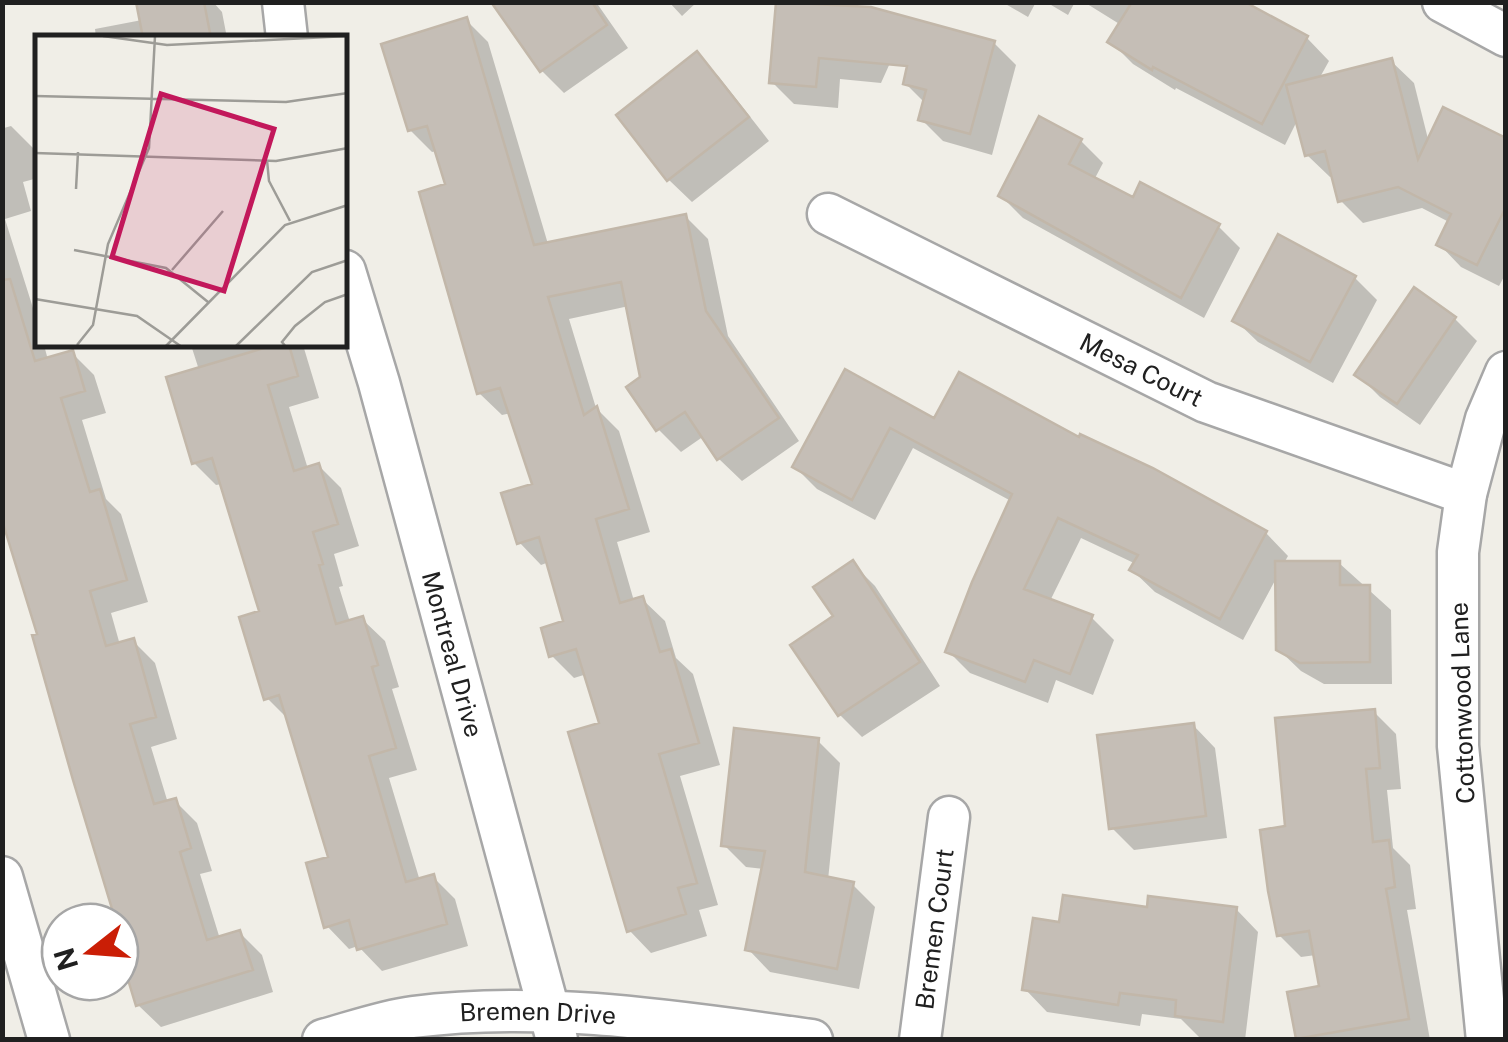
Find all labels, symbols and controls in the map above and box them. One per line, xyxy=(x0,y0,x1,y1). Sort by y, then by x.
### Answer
inset map xyxy=(35,35,348,348)
street label: Mesa Court xyxy=(1075,327,1208,413)
street label: Montreal Drive xyxy=(416,568,489,740)
street label: Cottonwood Lane xyxy=(1443,602,1481,804)
street label: Bremen Court xyxy=(909,847,960,1011)
north arrow xyxy=(40,902,140,1002)
text: N xyxy=(47,944,85,975)
street label: Bremen Drive xyxy=(459,996,617,1031)

